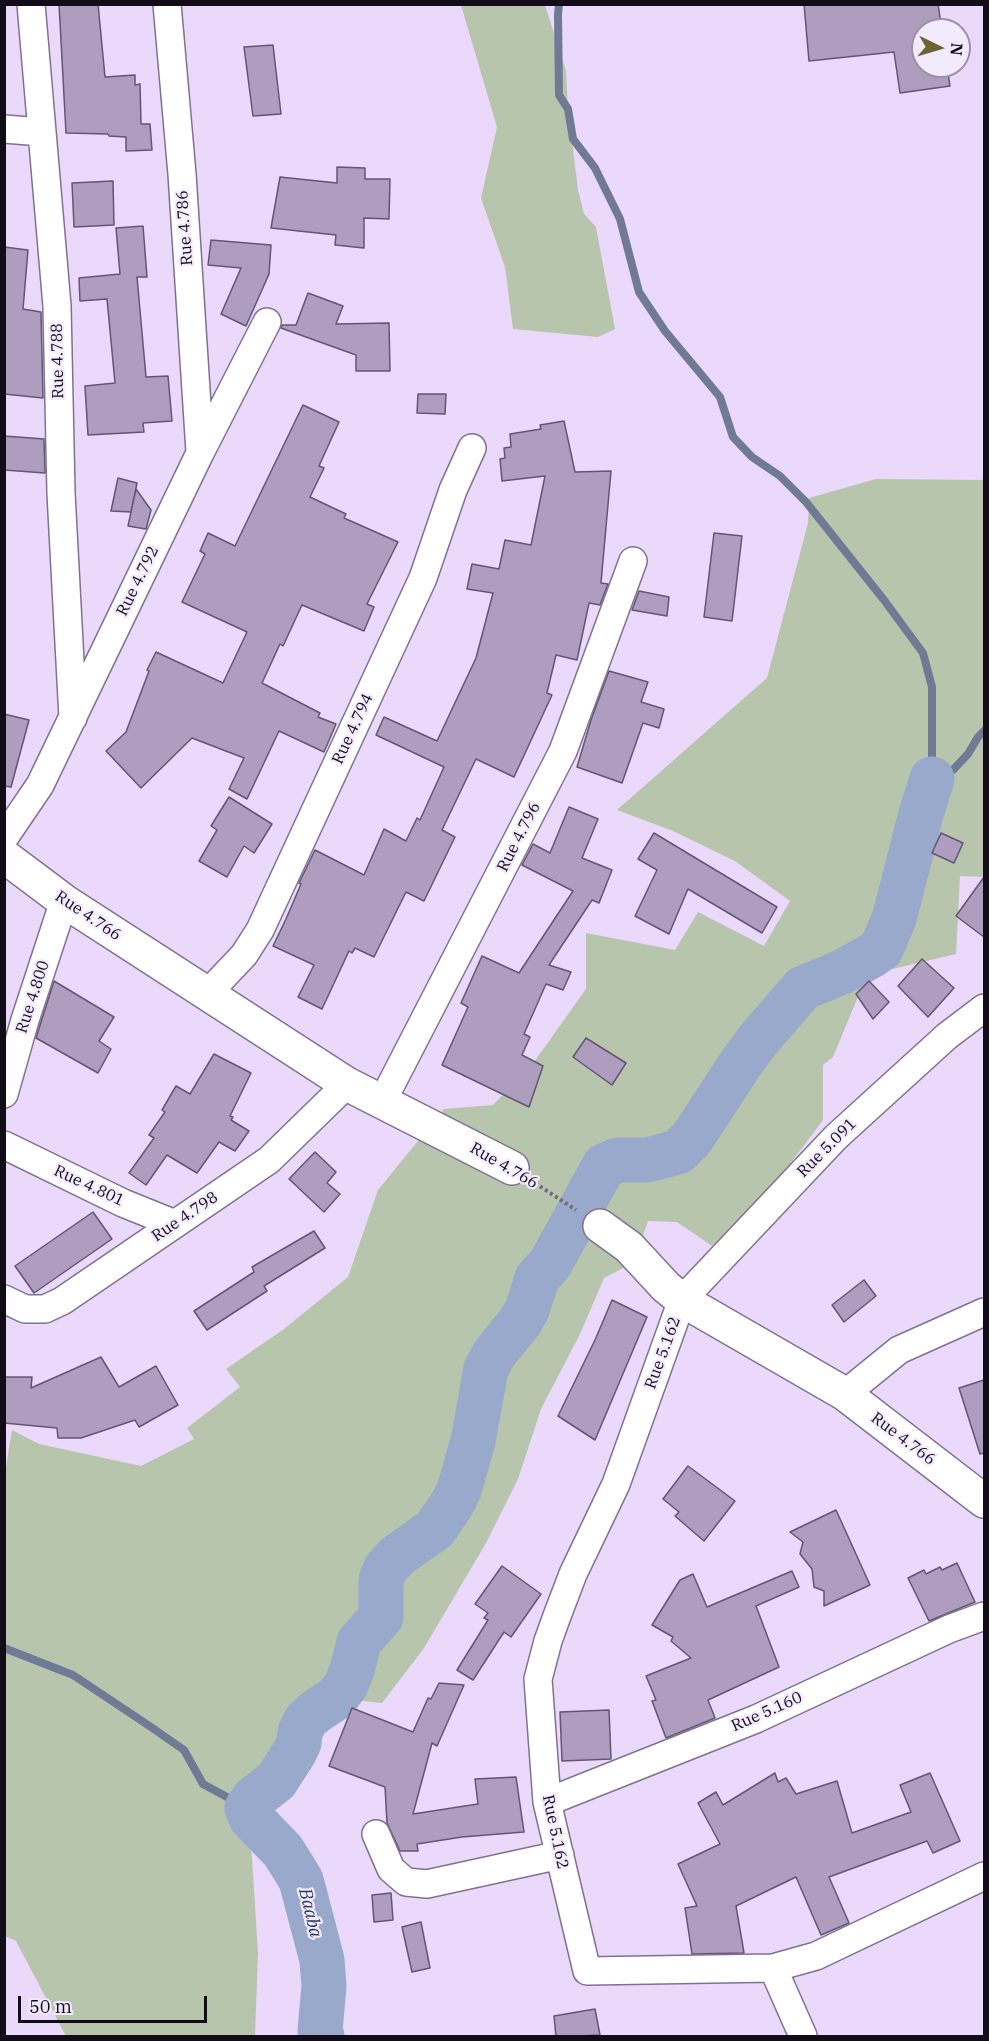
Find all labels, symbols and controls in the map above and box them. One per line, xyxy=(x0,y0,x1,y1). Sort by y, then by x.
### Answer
north arrow xyxy=(911,18,971,78)
text: N xyxy=(946,42,967,57)
street label: Rue 4.786 xyxy=(173,190,197,266)
street label: Rue 4.788 xyxy=(48,323,68,399)
street label: Rue 4.792 xyxy=(113,543,163,619)
street label: Rue 4.794 xyxy=(328,691,378,767)
street label: Rue 4.796 xyxy=(493,799,545,875)
street label: Rue 4.766 xyxy=(51,887,125,945)
street label: Rue 4.800 xyxy=(12,958,54,1036)
street label: Rue 5.091 xyxy=(794,1115,860,1181)
street label: Rue 4.766 xyxy=(466,1139,542,1193)
street label: Rue 4.801 xyxy=(51,1161,127,1211)
street label: Rue 4.798 xyxy=(148,1188,222,1246)
street label: Rue 5.162 xyxy=(641,1314,685,1392)
street label: Rue 4.766 xyxy=(867,1409,939,1469)
street label: Rue 5.160 xyxy=(729,1688,805,1736)
street label: Rue 5.162 xyxy=(538,1793,572,1871)
water label: Baaba xyxy=(294,1886,326,1940)
scale bar xyxy=(21,1984,210,2022)
text: 50 m xyxy=(29,1995,72,2018)

